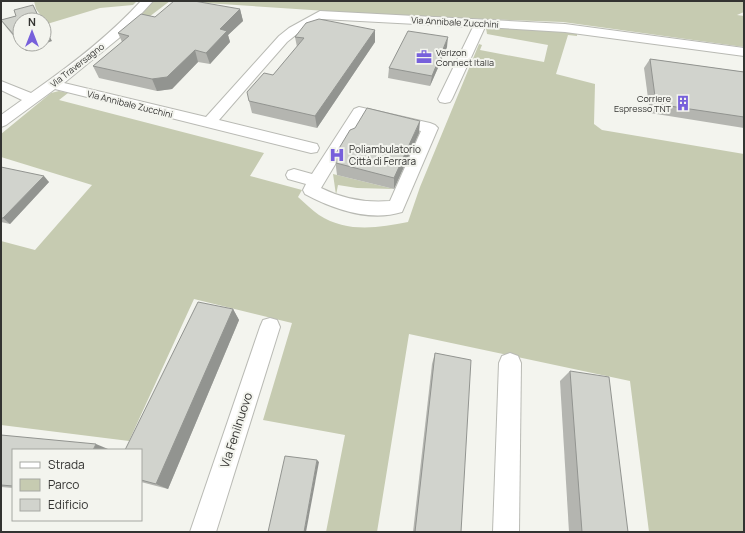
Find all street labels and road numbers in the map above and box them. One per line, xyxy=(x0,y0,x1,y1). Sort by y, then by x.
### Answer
street label: Via Annibale Zucchini xyxy=(411,13,499,31)
street label: Via Traversagno xyxy=(47,40,107,90)
street label: Via Annibale Zucchini xyxy=(86,87,174,121)
street label: Via Fenilnuovo xyxy=(216,390,256,470)

